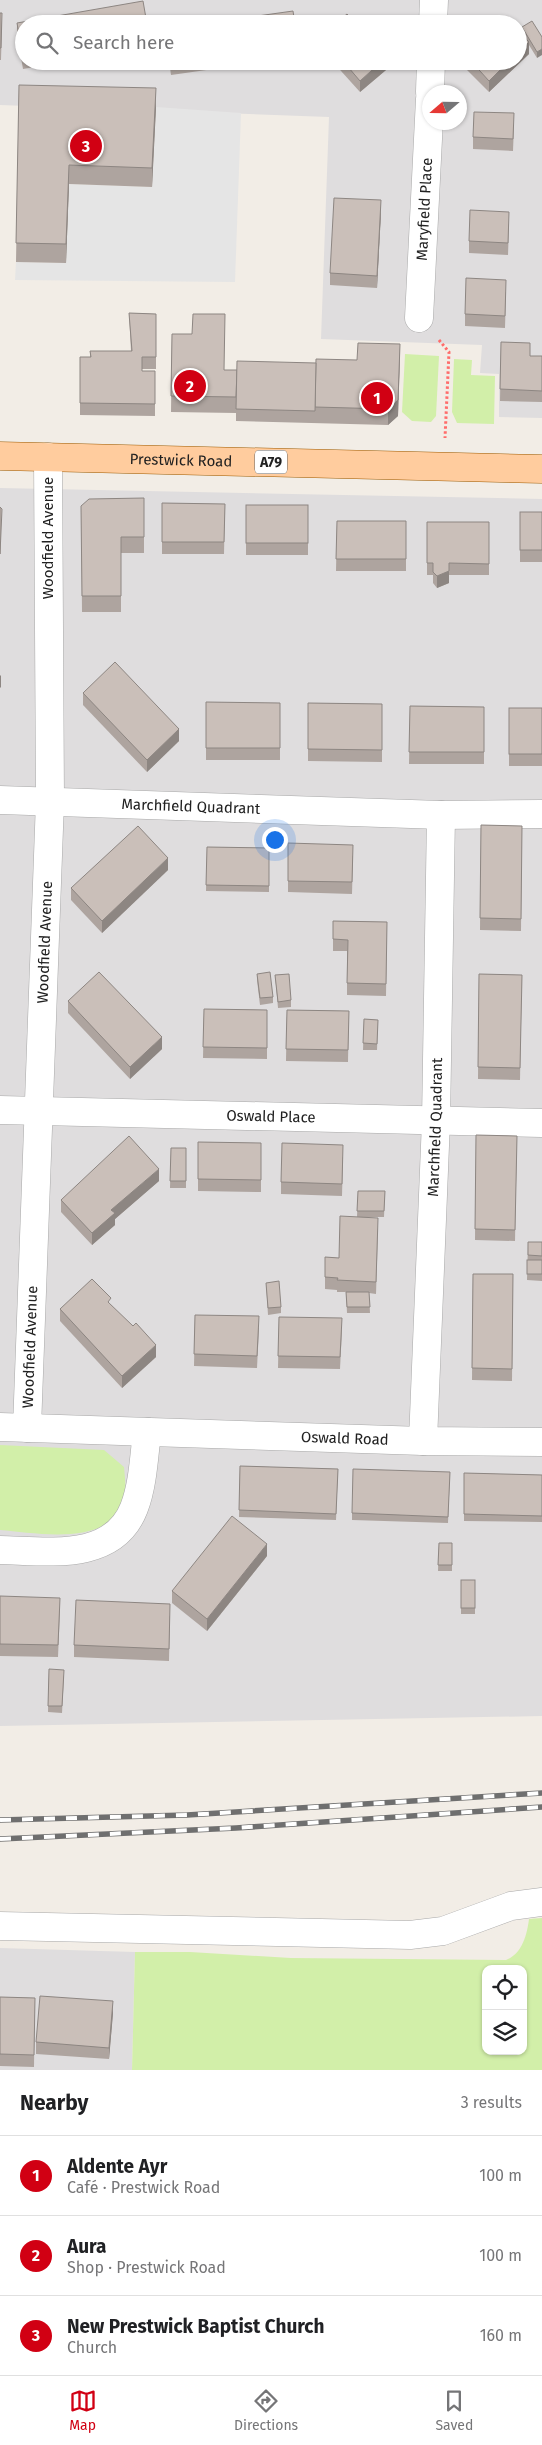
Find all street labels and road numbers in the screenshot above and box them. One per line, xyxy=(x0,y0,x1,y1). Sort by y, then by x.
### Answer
street label: Maryfield Place xyxy=(413,157,436,261)
street label: Prestwick Road xyxy=(129,450,233,471)
road number: A79 xyxy=(255,451,287,474)
street label: Woodfield Avenue xyxy=(39,477,57,599)
street label: Marchfield Quadrant xyxy=(121,795,261,818)
street label: Woodfield Avenue xyxy=(34,881,56,1004)
street label: Marchfield Quadrant xyxy=(424,1057,446,1197)
street label: Oswald Place xyxy=(226,1106,316,1127)
street label: Woodfield Avenue xyxy=(19,1285,41,1409)
street label: Oswald Road xyxy=(301,1428,389,1449)

